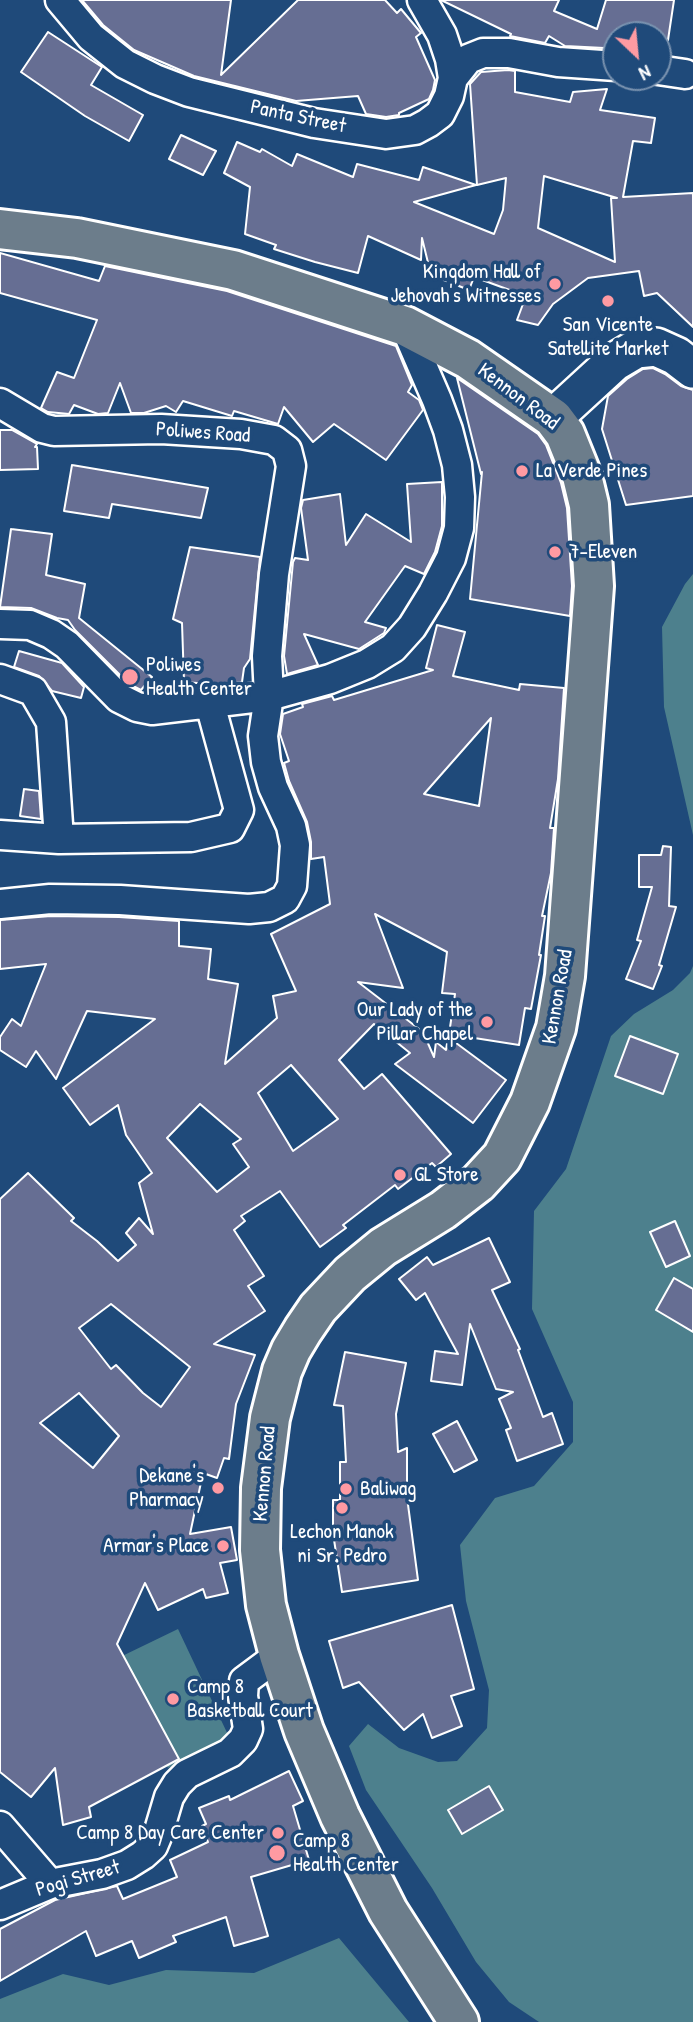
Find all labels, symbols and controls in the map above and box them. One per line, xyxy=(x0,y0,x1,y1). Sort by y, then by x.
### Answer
north arrow xyxy=(602,21,672,91)
text: N xyxy=(635,59,656,87)
street label: Panta Street xyxy=(248,95,348,139)
place label: Kingdom Hall of Jehovah's Witnesses xyxy=(390,259,541,309)
marker: Kingdom Hall of Jehovah's Witnesses xyxy=(547,276,563,292)
marker: San Vicente Satellite Market xyxy=(600,293,616,309)
place label: San Vicente Satellite Market xyxy=(548,312,668,362)
street label: Kennon Road xyxy=(472,358,564,436)
street label: Poliwes Road xyxy=(155,417,251,449)
place label: La Verde Pines xyxy=(536,458,647,484)
marker: La Verde Pines xyxy=(514,463,530,479)
place label: 7-Eleven xyxy=(569,539,637,565)
marker: 7-Eleven xyxy=(547,544,563,560)
place label: Poliwes Health Center xyxy=(146,652,252,702)
marker: Poliwes Health Center xyxy=(120,667,140,687)
street label: Kennon Road xyxy=(537,948,579,1046)
place label: Our Lady of the Pillar Chapel xyxy=(357,997,473,1047)
marker: Our Lady of the Pillar Chapel xyxy=(479,1014,495,1030)
place label: GL Store xyxy=(414,1162,478,1188)
marker: GL Store xyxy=(392,1167,408,1183)
street label: Kennon Road xyxy=(248,1425,282,1523)
place label: Dekane's Pharmacy xyxy=(129,1463,204,1513)
place label: Baliwag xyxy=(360,1476,416,1502)
marker: Dekane's Pharmacy xyxy=(210,1480,226,1496)
marker: Baliwag xyxy=(338,1481,354,1497)
marker: Lechon Manok ni Sr. Pedro xyxy=(334,1500,350,1516)
place label: Lechon Manok ni Sr. Pedro xyxy=(290,1519,394,1569)
place label: Armar's Place xyxy=(103,1533,209,1559)
marker: Armar's Place xyxy=(215,1538,231,1554)
place label: Camp 8 Basketball Court xyxy=(187,1674,313,1724)
marker: Camp 8 Basketball Court xyxy=(165,1691,181,1707)
place label: Camp 8 Day Care Center xyxy=(76,1820,264,1846)
marker: Camp 8 Day Care Center xyxy=(270,1825,286,1841)
place label: Camp 8 Health Center xyxy=(293,1828,399,1878)
marker: Camp 8 Health Center xyxy=(267,1843,287,1863)
street label: Pogi Street xyxy=(33,1855,123,1903)

